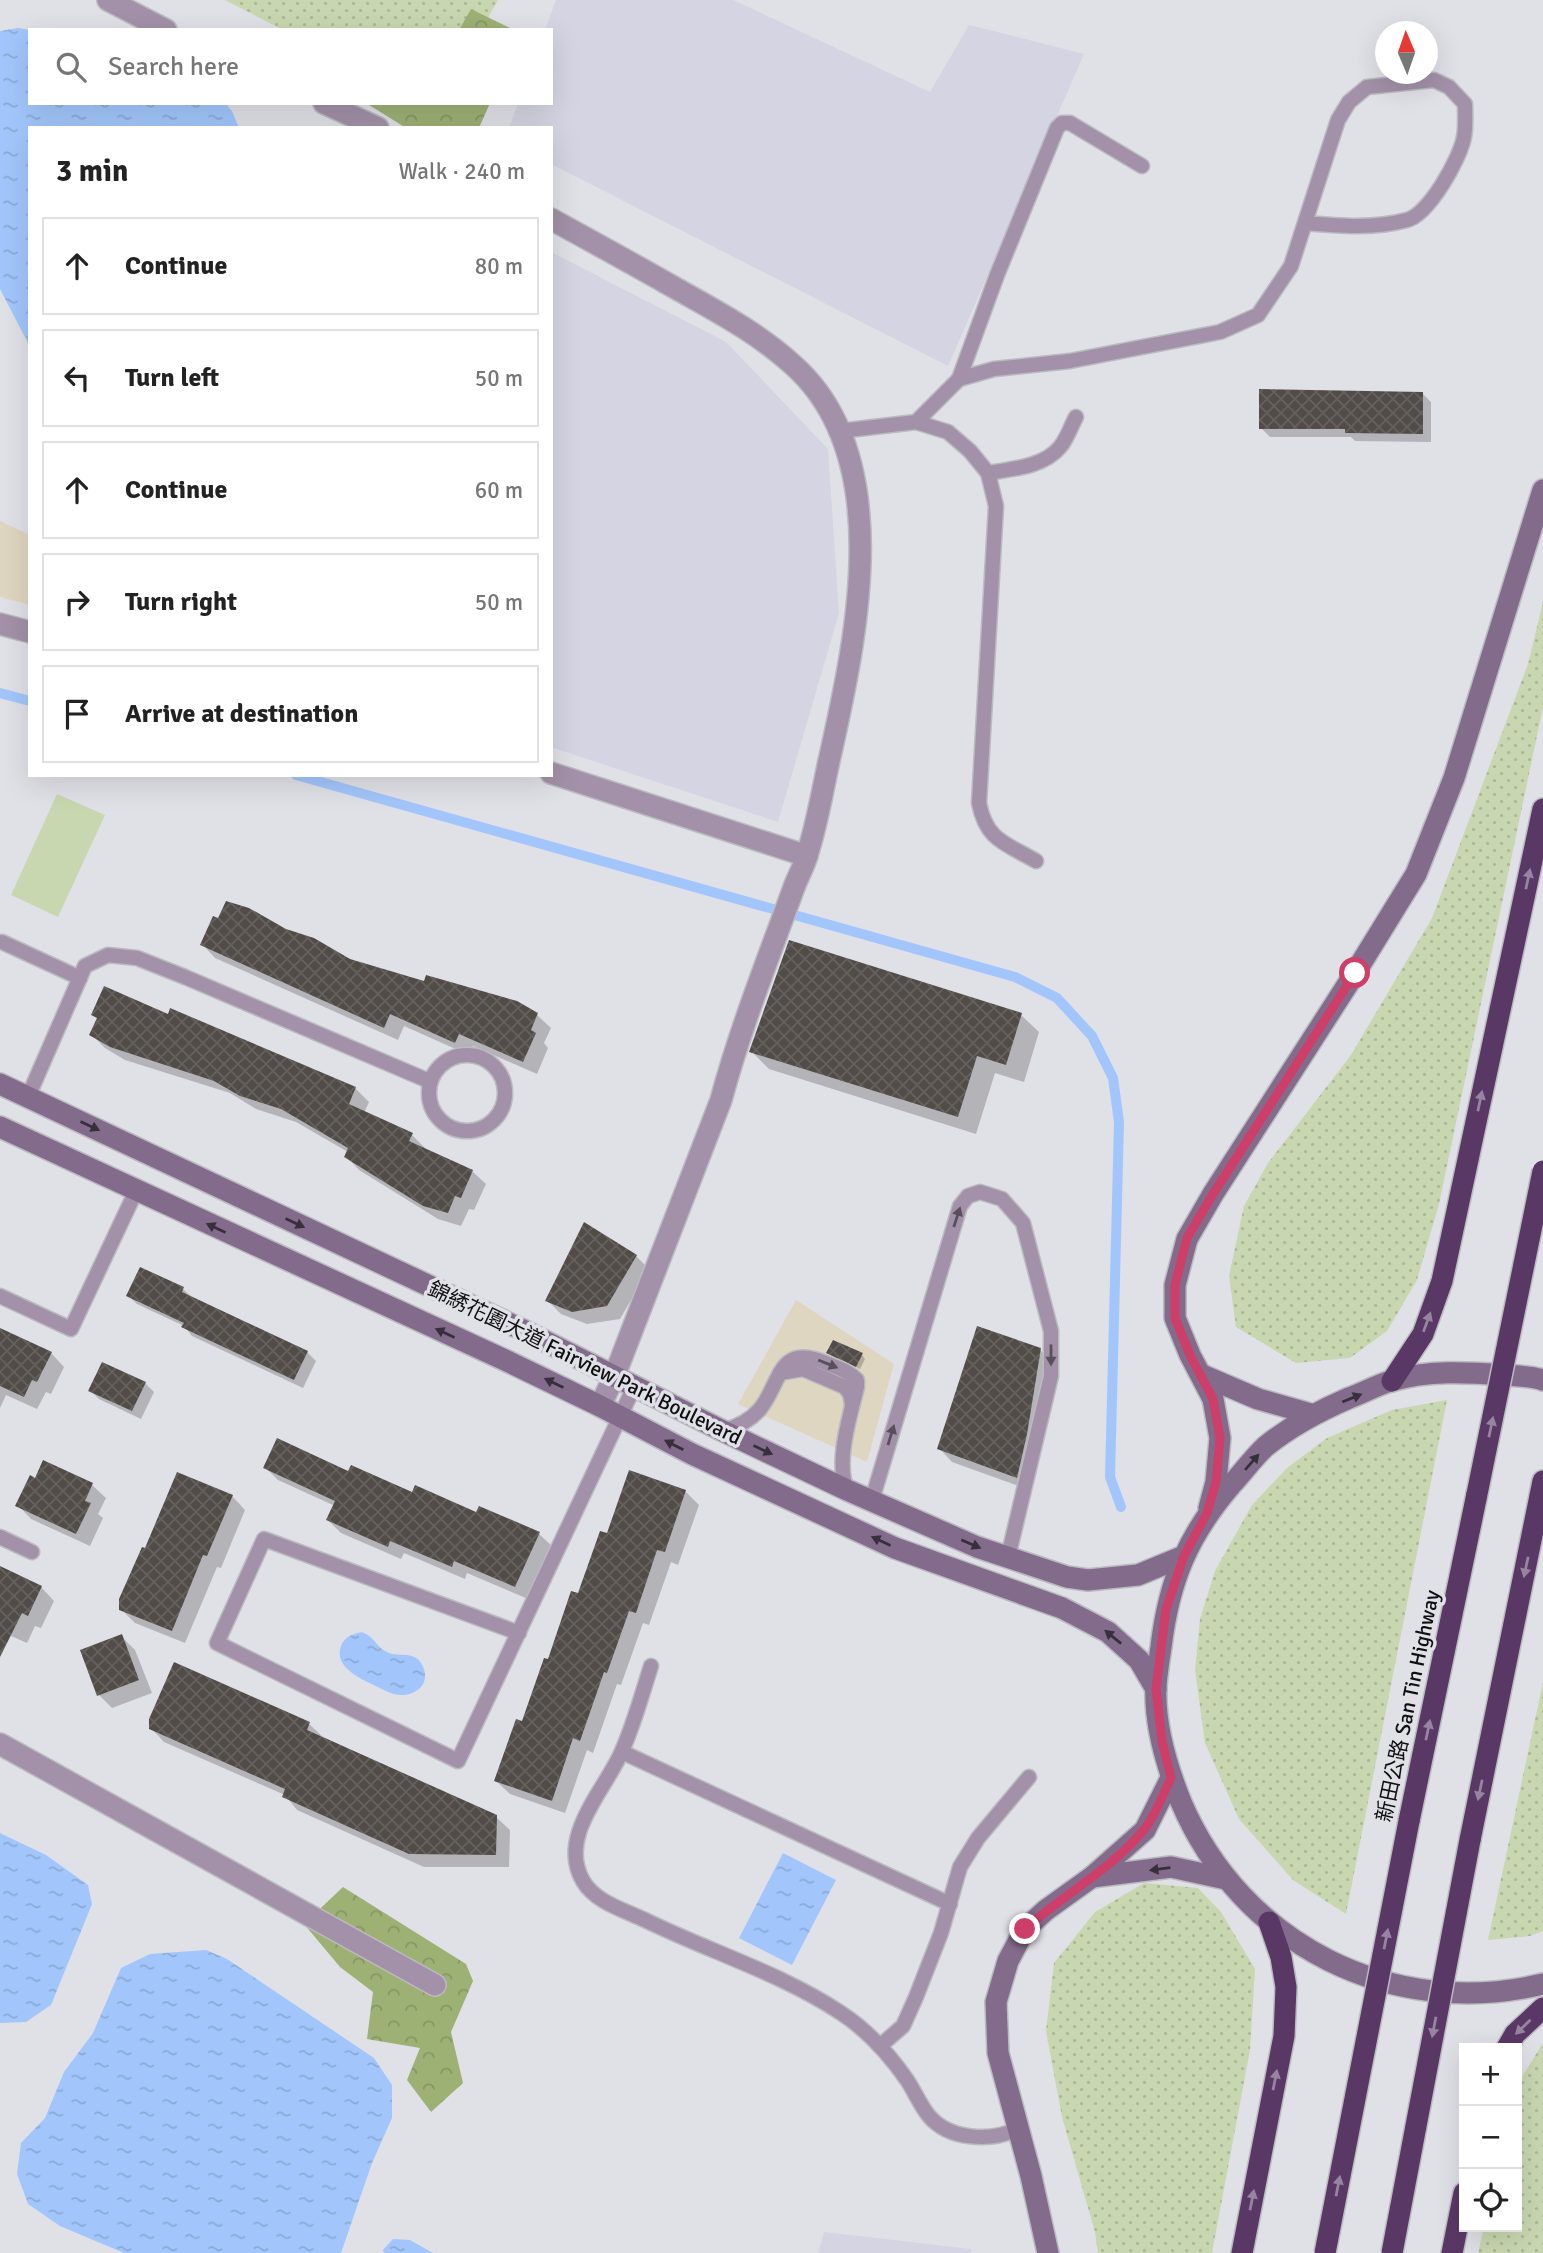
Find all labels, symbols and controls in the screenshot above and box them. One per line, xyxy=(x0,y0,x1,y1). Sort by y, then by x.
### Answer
north arrow xyxy=(1375,21,1438,84)
search box xyxy=(28,28,553,105)
icon: search xyxy=(52,48,90,86)
text: Search here xyxy=(108,51,239,83)
text: 3 min xyxy=(56,153,128,190)
text: Walk · 240 m xyxy=(399,157,525,186)
icon: ahead xyxy=(58,247,96,285)
text: Continue xyxy=(125,250,227,282)
text: 80 m xyxy=(475,252,523,281)
icon: left xyxy=(58,359,96,397)
text: Turn left xyxy=(125,362,219,394)
text: 50 m xyxy=(475,364,523,393)
icon: ahead xyxy=(58,471,96,509)
text: Continue xyxy=(125,474,227,506)
text: 60 m xyxy=(475,476,523,505)
icon: right xyxy=(58,583,96,621)
text: Turn right xyxy=(125,586,237,618)
text: 50 m xyxy=(475,588,523,617)
icon: arrive xyxy=(58,695,96,733)
text: Arrive at destination xyxy=(125,698,358,730)
one-way arrow xyxy=(1523,868,1534,890)
route start xyxy=(1339,957,1370,988)
one-way arrow xyxy=(1475,1090,1486,1112)
one-way arrow xyxy=(79,1121,100,1132)
one-way arrow xyxy=(952,1206,963,1227)
one-way arrow xyxy=(285,1217,305,1229)
one-way arrow xyxy=(206,1222,226,1234)
street label: 錦綉花園大道 Fairview Park Boulevard xyxy=(424,1276,746,1450)
one-way arrow xyxy=(1422,1312,1433,1333)
one-way arrow xyxy=(435,1327,455,1338)
one-way arrow xyxy=(1045,1344,1057,1366)
one-way arrow xyxy=(818,1358,838,1370)
one-way arrow xyxy=(544,1378,564,1389)
one-way arrow xyxy=(1341,1392,1362,1403)
one-way arrow xyxy=(1485,1416,1496,1438)
one-way arrow xyxy=(887,1424,897,1445)
one-way arrow xyxy=(664,1440,684,1452)
one-way arrow xyxy=(753,1445,774,1456)
one-way arrow xyxy=(1244,1453,1259,1470)
one-way arrow xyxy=(871,1535,891,1547)
one-way arrow xyxy=(961,1538,982,1549)
one-way arrow xyxy=(1520,1556,1531,1578)
street label: 新田公路 San Tin Highway xyxy=(1371,1588,1445,1824)
one-way arrow xyxy=(1104,1630,1121,1645)
one-way arrow xyxy=(1422,1719,1433,1741)
one-way arrow xyxy=(1475,1779,1486,1801)
one-way arrow xyxy=(1149,1863,1171,1874)
route end xyxy=(1009,1913,1040,1944)
one-way arrow xyxy=(1380,1928,1391,1950)
one-way arrow xyxy=(1429,2016,1440,2038)
one-way arrow xyxy=(1515,2018,1532,2034)
map controls xyxy=(1459,2043,1522,2232)
button: + xyxy=(1459,2043,1522,2106)
one-way arrow xyxy=(1270,2069,1281,2091)
button: − xyxy=(1459,2106,1522,2169)
button: locate xyxy=(1459,2169,1522,2232)
one-way arrow xyxy=(1332,2175,1343,2197)
one-way arrow xyxy=(1247,2189,1258,2211)

